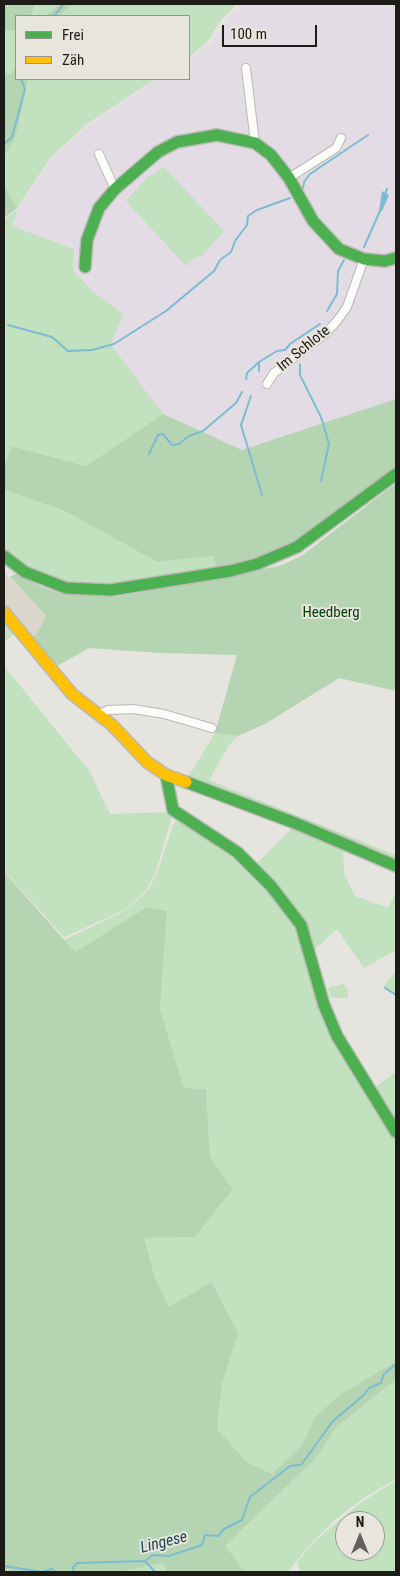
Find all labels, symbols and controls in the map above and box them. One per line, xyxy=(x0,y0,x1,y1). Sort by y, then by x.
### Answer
legend xyxy=(15,15,190,80)
scale bar xyxy=(225,15,320,47)
text: 100 m xyxy=(230,25,267,43)
text: Frei xyxy=(62,26,84,44)
text: Zäh xyxy=(62,51,84,69)
street label: Im Schlote xyxy=(274,322,334,376)
park label: Heedberg xyxy=(302,604,360,622)
north arrow xyxy=(335,1511,385,1561)
text: N xyxy=(356,1514,364,1530)
water label: Lingese xyxy=(139,1528,189,1558)

